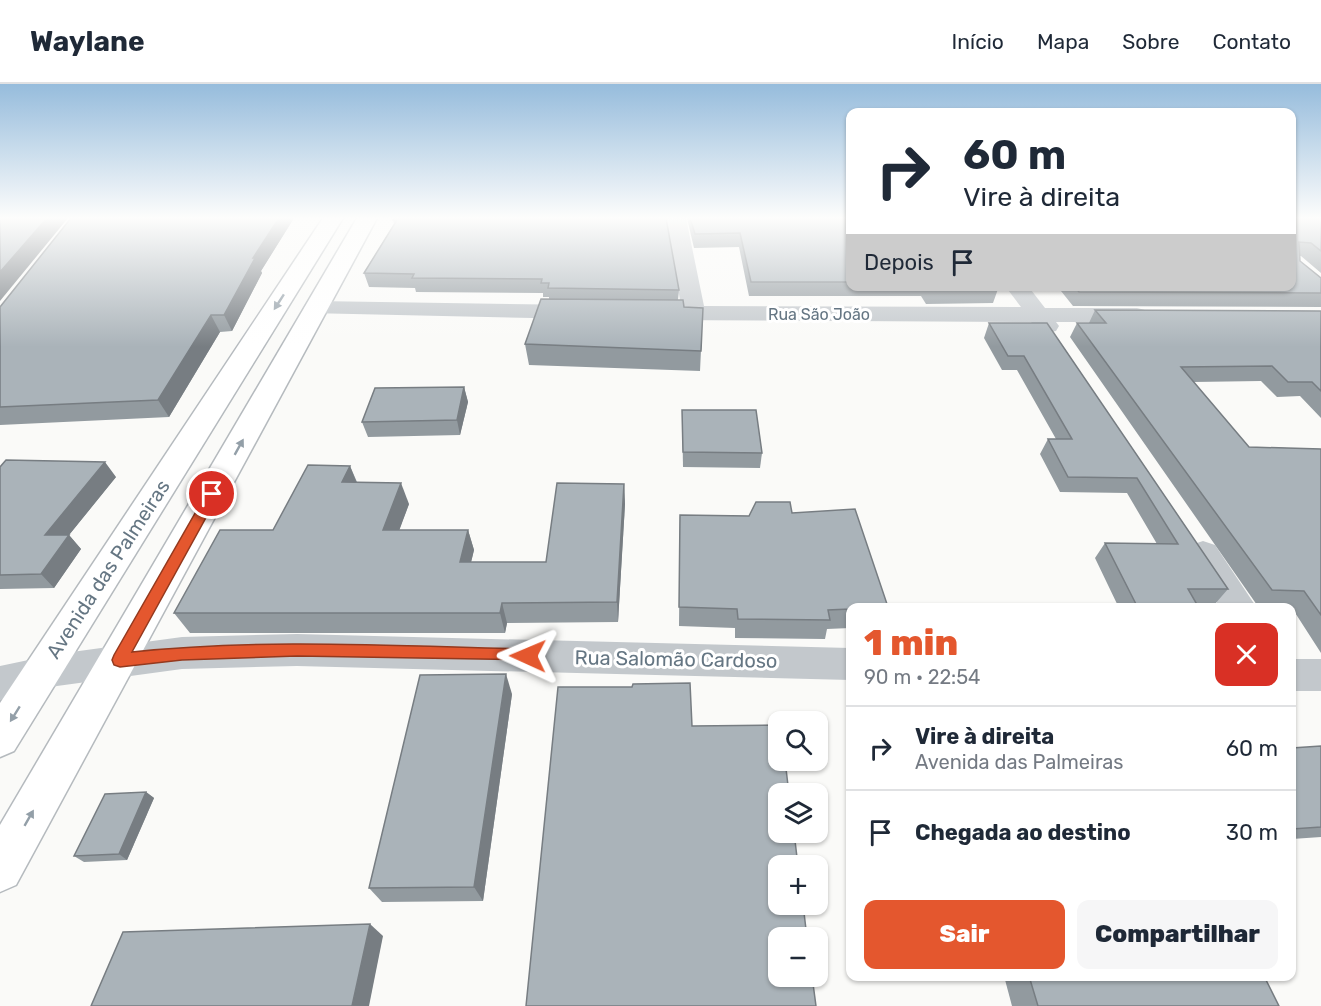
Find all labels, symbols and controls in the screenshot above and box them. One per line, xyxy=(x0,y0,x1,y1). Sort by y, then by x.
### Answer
text: Waylane xyxy=(30,25,145,58)
text: Início xyxy=(952,29,1004,54)
text: Mapa xyxy=(1037,29,1089,54)
text: Sobre xyxy=(1122,29,1179,54)
text: Contato xyxy=(1212,29,1291,54)
text: 60 m xyxy=(963,130,1066,180)
icon: right xyxy=(864,132,942,210)
text: Vire à direita xyxy=(963,181,1120,213)
icon: arrive xyxy=(946,246,979,279)
text: Depois xyxy=(864,249,934,276)
one-way arrow xyxy=(274,294,285,310)
street label: Rua São João xyxy=(768,305,870,324)
one-way arrow xyxy=(234,438,244,455)
pin xyxy=(186,468,237,519)
street label: Avenida das Palmeiras xyxy=(41,475,175,663)
icon: arrive xyxy=(195,477,228,510)
text: 1 min xyxy=(864,621,958,664)
button: close xyxy=(1215,623,1278,686)
position arrow xyxy=(496,624,560,688)
street label: Rua Salomão Cardoso xyxy=(574,645,778,673)
text: 90 m · 22:54 xyxy=(864,665,981,689)
one-way arrow xyxy=(10,706,21,722)
map controls xyxy=(768,711,828,987)
button: search xyxy=(768,711,828,771)
text: Vire à direita xyxy=(915,723,1054,750)
icon: right xyxy=(864,732,897,765)
text: 60 m xyxy=(1226,735,1278,762)
text: Avenida das Palmeiras xyxy=(915,750,1124,774)
button: layers xyxy=(768,783,828,843)
one-way arrow xyxy=(24,809,34,826)
icon: arrive xyxy=(864,816,897,849)
text: Chegada ao destino xyxy=(915,819,1131,846)
text: 30 m xyxy=(1226,819,1278,846)
button: + xyxy=(768,855,828,915)
button: Sair xyxy=(864,900,1065,969)
button: Compartilhar xyxy=(1077,900,1278,969)
button: − xyxy=(768,927,828,987)

